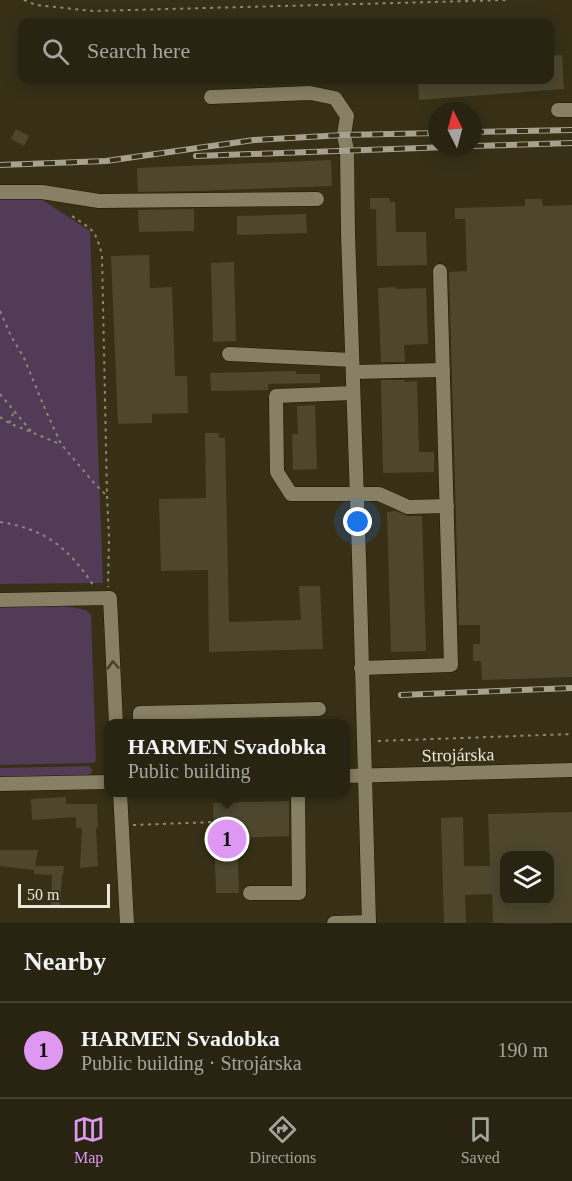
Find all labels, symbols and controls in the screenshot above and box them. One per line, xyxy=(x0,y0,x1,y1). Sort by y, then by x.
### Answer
search box xyxy=(18,18,554,84)
icon: search xyxy=(39,35,72,68)
text: Search here xyxy=(87,38,190,63)
north arrow xyxy=(428,102,482,156)
your location xyxy=(343,507,372,536)
one-way arrow xyxy=(107,661,120,670)
popup xyxy=(104,719,350,797)
text: HARMEN Svadobka xyxy=(128,734,326,759)
street label: Strojárska xyxy=(421,744,495,766)
text: Public building xyxy=(128,760,250,782)
pin: 1 xyxy=(208,816,246,862)
map controls xyxy=(500,851,554,905)
button: layers xyxy=(500,851,554,905)
scale bar xyxy=(18,881,110,908)
text: 50 m xyxy=(27,886,59,903)
text: Nearby xyxy=(24,947,106,976)
text: HARMEN Svadobka xyxy=(81,1026,280,1051)
text: 1 xyxy=(39,1039,49,1061)
text: 190 m xyxy=(497,1039,548,1061)
text: Public building · Strojárska xyxy=(81,1052,302,1074)
tab: Map xyxy=(72,1113,105,1167)
tab: Directions xyxy=(250,1113,316,1167)
tab: Saved xyxy=(461,1113,500,1167)

